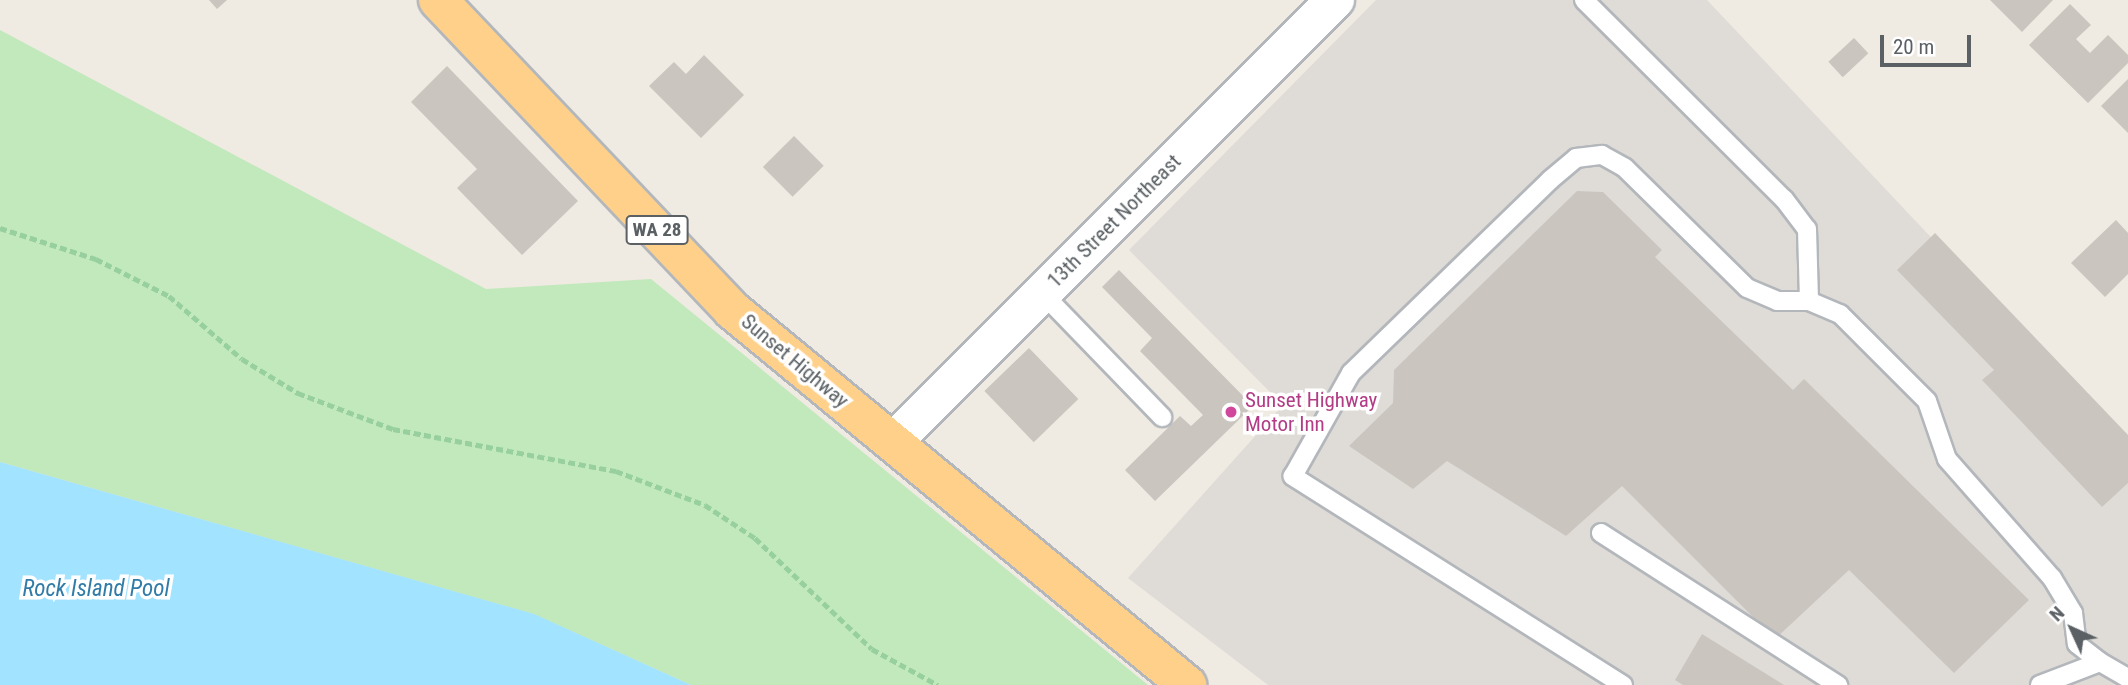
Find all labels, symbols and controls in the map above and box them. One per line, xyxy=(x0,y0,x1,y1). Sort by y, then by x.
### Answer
scale bar xyxy=(1883,21,1974,65)
text: 20 m xyxy=(1893,35,1934,59)
street label: 13th Street Northeast xyxy=(1042,149,1186,293)
road number: WA 28 xyxy=(626,214,688,246)
street label: Sunset Highway xyxy=(736,309,854,413)
place label: Sunset Highway Motor Inn xyxy=(1245,387,1377,437)
marker: Sunset Highway Motor Inn xyxy=(1223,404,1239,420)
water label: Rock Island Pool xyxy=(22,575,170,603)
north arrow xyxy=(2037,594,2107,664)
text: N xyxy=(2045,602,2069,626)

